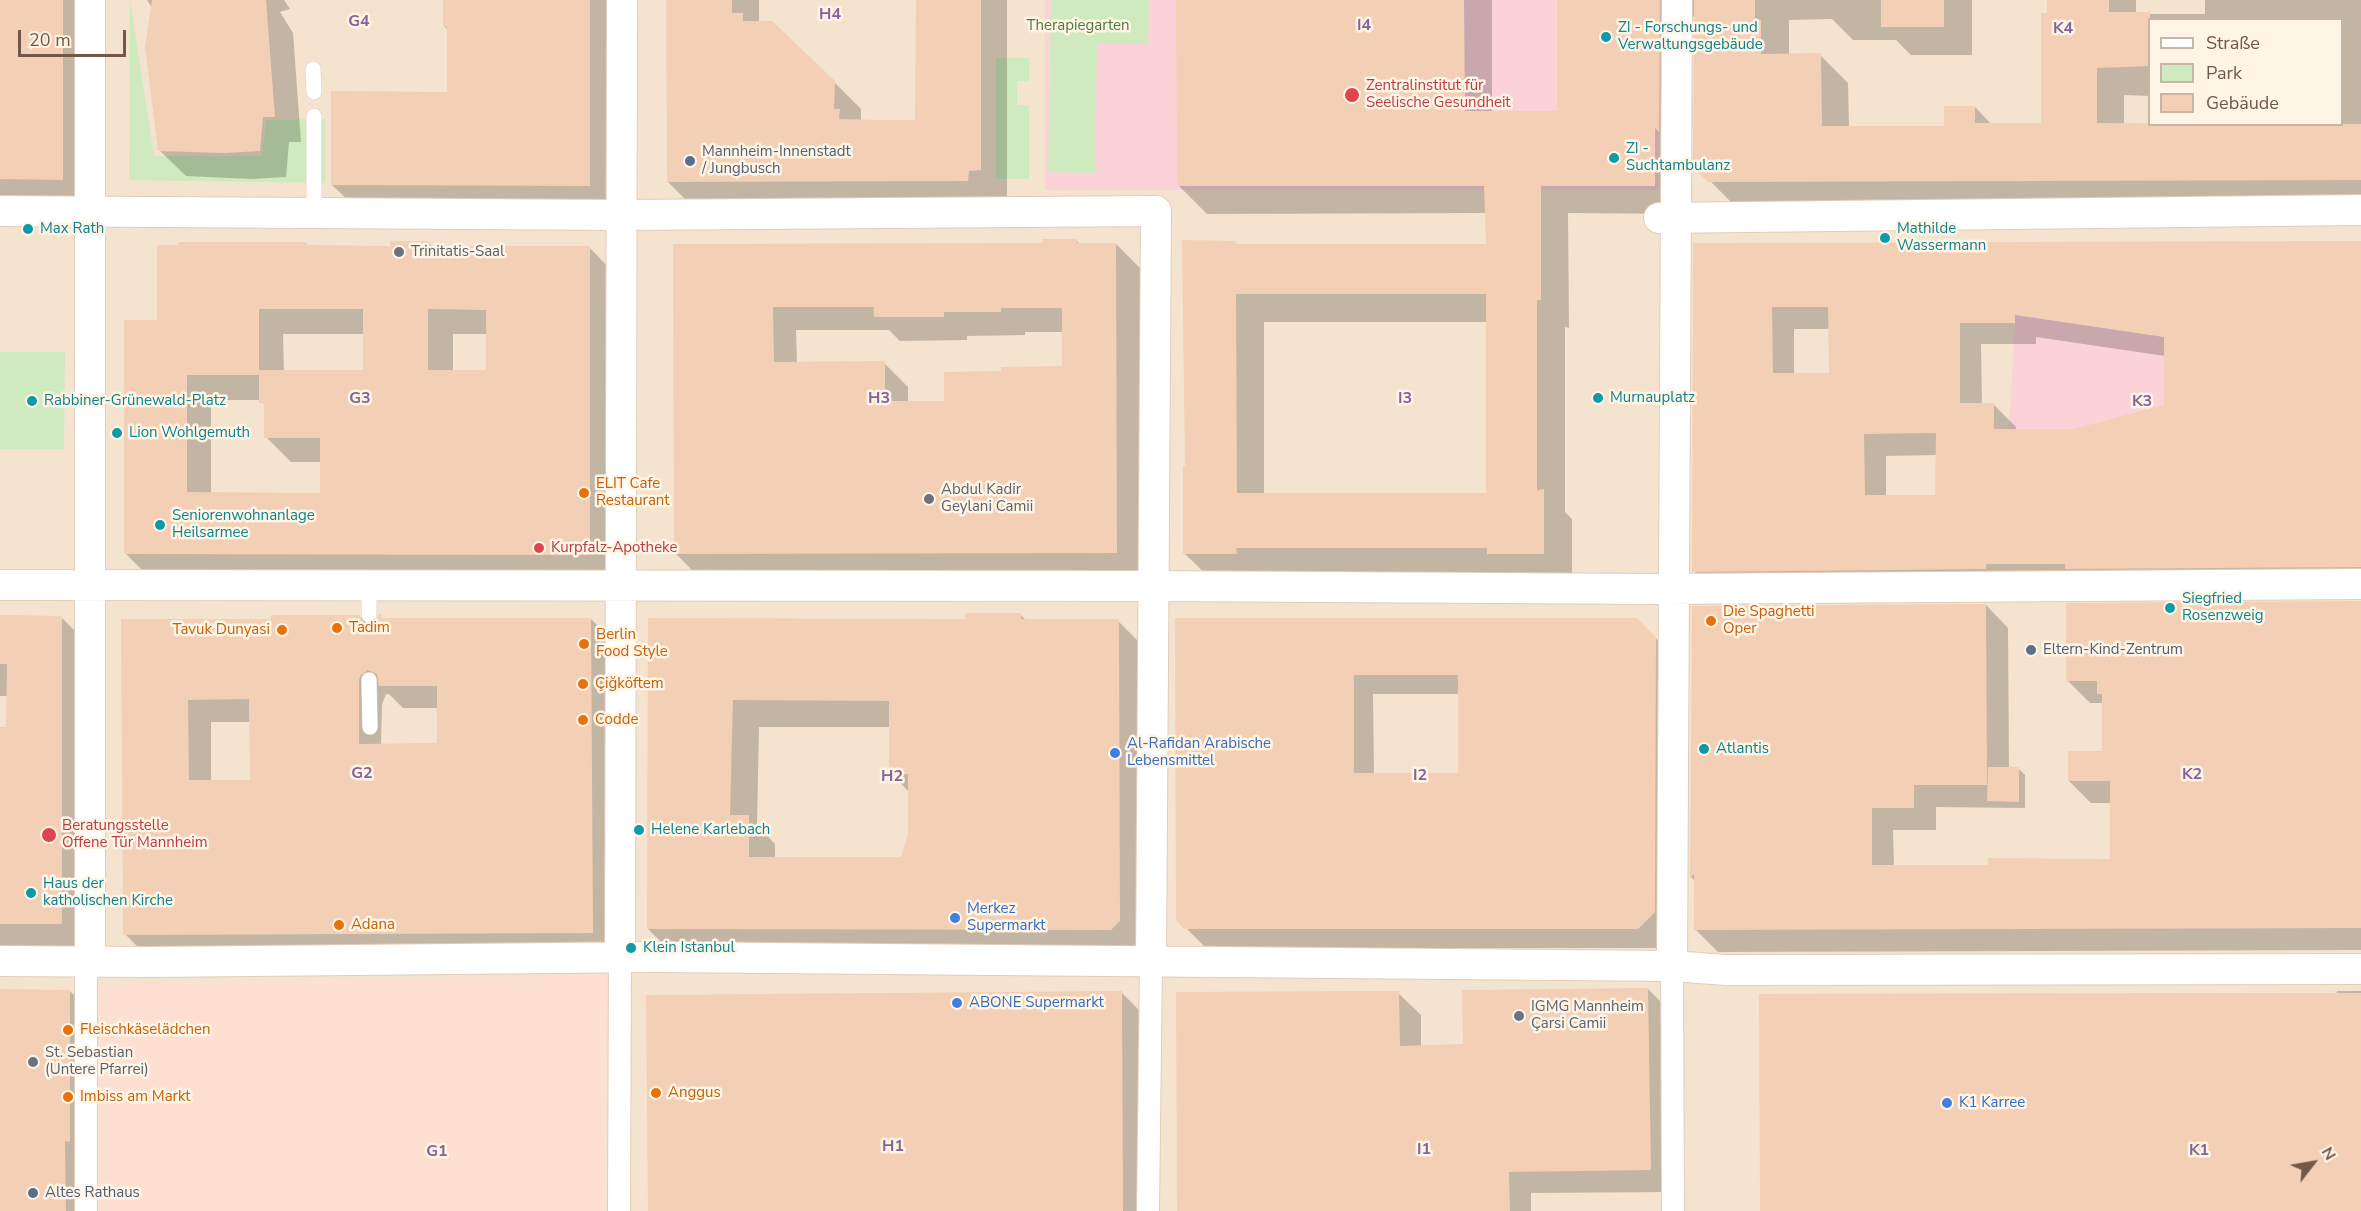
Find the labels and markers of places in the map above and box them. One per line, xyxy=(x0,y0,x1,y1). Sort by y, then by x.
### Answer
place label: ZI - Forschungs- und Verwaltungsgebäude xyxy=(1618,19,1763,54)
marker: ZI - Forschungs- und Verwaltungsgebäude xyxy=(1599,30,1613,44)
place label: Zentralinstitut für Seelische Gesundheit xyxy=(1366,77,1511,112)
marker: Zentralinstitut für Seelische Gesundheit xyxy=(1343,86,1361,104)
place label: ZI - Suchtambulanz xyxy=(1626,140,1730,175)
place label: Mannheim-Innenstadt / Jungbusch xyxy=(702,143,851,178)
marker: ZI - Suchtambulanz xyxy=(1607,151,1621,165)
marker: Mannheim-Innenstadt / Jungbusch xyxy=(683,154,697,168)
place label: Max Rath xyxy=(40,220,104,238)
place label: Mathilde Wassermann xyxy=(1897,220,1986,255)
marker: Max Rath xyxy=(21,222,35,236)
marker: Mathilde Wassermann xyxy=(1878,231,1892,245)
place label: Trinitatis-Saal xyxy=(411,243,505,261)
marker: Trinitatis-Saal xyxy=(392,245,406,259)
place label: Murnauplatz xyxy=(1610,389,1695,407)
marker: Murnauplatz xyxy=(1591,391,1605,405)
place label: Rabbiner-Grünewald-Platz xyxy=(44,392,226,410)
marker: Rabbiner-Grünewald-Platz xyxy=(25,394,39,408)
place label: Lion Wohlgemuth xyxy=(129,424,250,442)
marker: Lion Wohlgemuth xyxy=(110,426,124,440)
place label: ELIT Cafe Restaurant xyxy=(596,475,670,510)
place label: Abdul Kadir Geylani Camii xyxy=(941,481,1033,516)
marker: ELIT Cafe Restaurant xyxy=(577,486,591,500)
marker: Abdul Kadir Geylani Camii xyxy=(922,492,936,506)
place label: Seniorenwohnanlage Heilsarmee xyxy=(172,507,315,542)
marker: Seniorenwohnanlage Heilsarmee xyxy=(153,518,167,532)
place label: Kurpfalz-Apotheke xyxy=(551,539,677,557)
marker: Kurpfalz-Apotheke xyxy=(532,541,546,555)
place label: Siegfried Rosenzweig xyxy=(2182,590,2264,625)
marker: Siegfried Rosenzweig xyxy=(2163,601,2177,615)
place label: Die Spaghetti Oper xyxy=(1723,603,1814,638)
marker: Die Spaghetti Oper xyxy=(1704,614,1718,628)
place label: Tadim xyxy=(349,619,390,637)
place label: Tavuk Dunyasi xyxy=(173,621,270,639)
marker: Tadim xyxy=(330,621,344,635)
marker: Tavuk Dunyasi xyxy=(275,623,289,637)
place label: Berlin Food Style xyxy=(596,626,668,661)
marker: Berlin Food Style xyxy=(577,637,591,651)
place label: Eltern-Kind-Zentrum xyxy=(2043,641,2183,659)
marker: Eltern-Kind-Zentrum xyxy=(2024,643,2038,657)
place label: Çiğköftem xyxy=(595,675,664,693)
marker: Çiğköftem xyxy=(576,677,590,691)
place label: Codde xyxy=(595,711,638,729)
marker: Codde xyxy=(576,713,590,727)
place label: Al-Rafidan Arabische Lebensmittel xyxy=(1127,735,1271,770)
place label: Atlantis xyxy=(1716,740,1769,758)
marker: Atlantis xyxy=(1697,742,1711,756)
marker: Al-Rafidan Arabische Lebensmittel xyxy=(1108,746,1122,760)
place label: Beratungsstelle Offene Tür Mannheim xyxy=(62,817,208,852)
place label: Helene Karlebach xyxy=(651,821,770,839)
marker: Helene Karlebach xyxy=(632,823,646,837)
marker: Beratungsstelle Offene Tür Mannheim xyxy=(40,826,58,844)
place label: Haus der katholischen Kirche xyxy=(43,875,173,910)
marker: Haus der katholischen Kirche xyxy=(24,886,38,900)
place label: Merkez Supermarkt xyxy=(967,900,1045,935)
marker: Merkez Supermarkt xyxy=(948,911,962,925)
place label: Adana xyxy=(351,916,395,934)
marker: Adana xyxy=(332,918,346,932)
place label: Klein Istanbul xyxy=(643,939,735,957)
marker: Klein Istanbul xyxy=(624,941,638,955)
place label: ABONE Supermarkt xyxy=(969,994,1104,1012)
marker: ABONE Supermarkt xyxy=(950,996,964,1010)
place label: IGMG Mannheim Çarsi Camii xyxy=(1531,998,1644,1033)
marker: IGMG Mannheim Çarsi Camii xyxy=(1512,1009,1526,1023)
place label: Fleischkäselädchen xyxy=(80,1021,210,1039)
marker: Fleischkäselädchen xyxy=(61,1023,75,1037)
place label: St. Sebastian (Untere Pfarrei) xyxy=(45,1044,149,1079)
marker: St. Sebastian (Untere Pfarrei) xyxy=(26,1055,40,1069)
place label: Anggus xyxy=(668,1084,721,1102)
marker: Anggus xyxy=(649,1086,663,1100)
place label: Imbiss am Markt xyxy=(80,1088,191,1106)
marker: Imbiss am Markt xyxy=(61,1090,75,1104)
place label: K1 Karree xyxy=(1959,1094,2025,1112)
marker: K1 Karree xyxy=(1940,1096,1954,1110)
place label: Altes Rathaus xyxy=(45,1184,140,1202)
marker: Altes Rathaus xyxy=(26,1186,40,1200)

